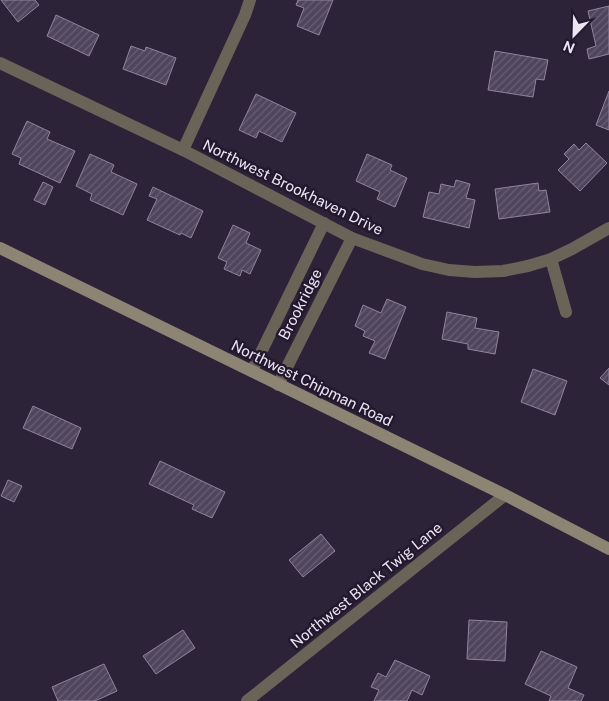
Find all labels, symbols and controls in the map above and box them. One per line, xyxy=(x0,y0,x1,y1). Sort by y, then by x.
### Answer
north arrow xyxy=(549,10,599,60)
text: N xyxy=(561,37,577,56)
street label: Northwest Brookhaven Drive xyxy=(200,136,386,238)
street label: Brookridge xyxy=(275,266,325,342)
street label: Northwest Chipman Road xyxy=(229,337,395,429)
street label: Northwest Black Twig Lane xyxy=(287,519,445,651)

